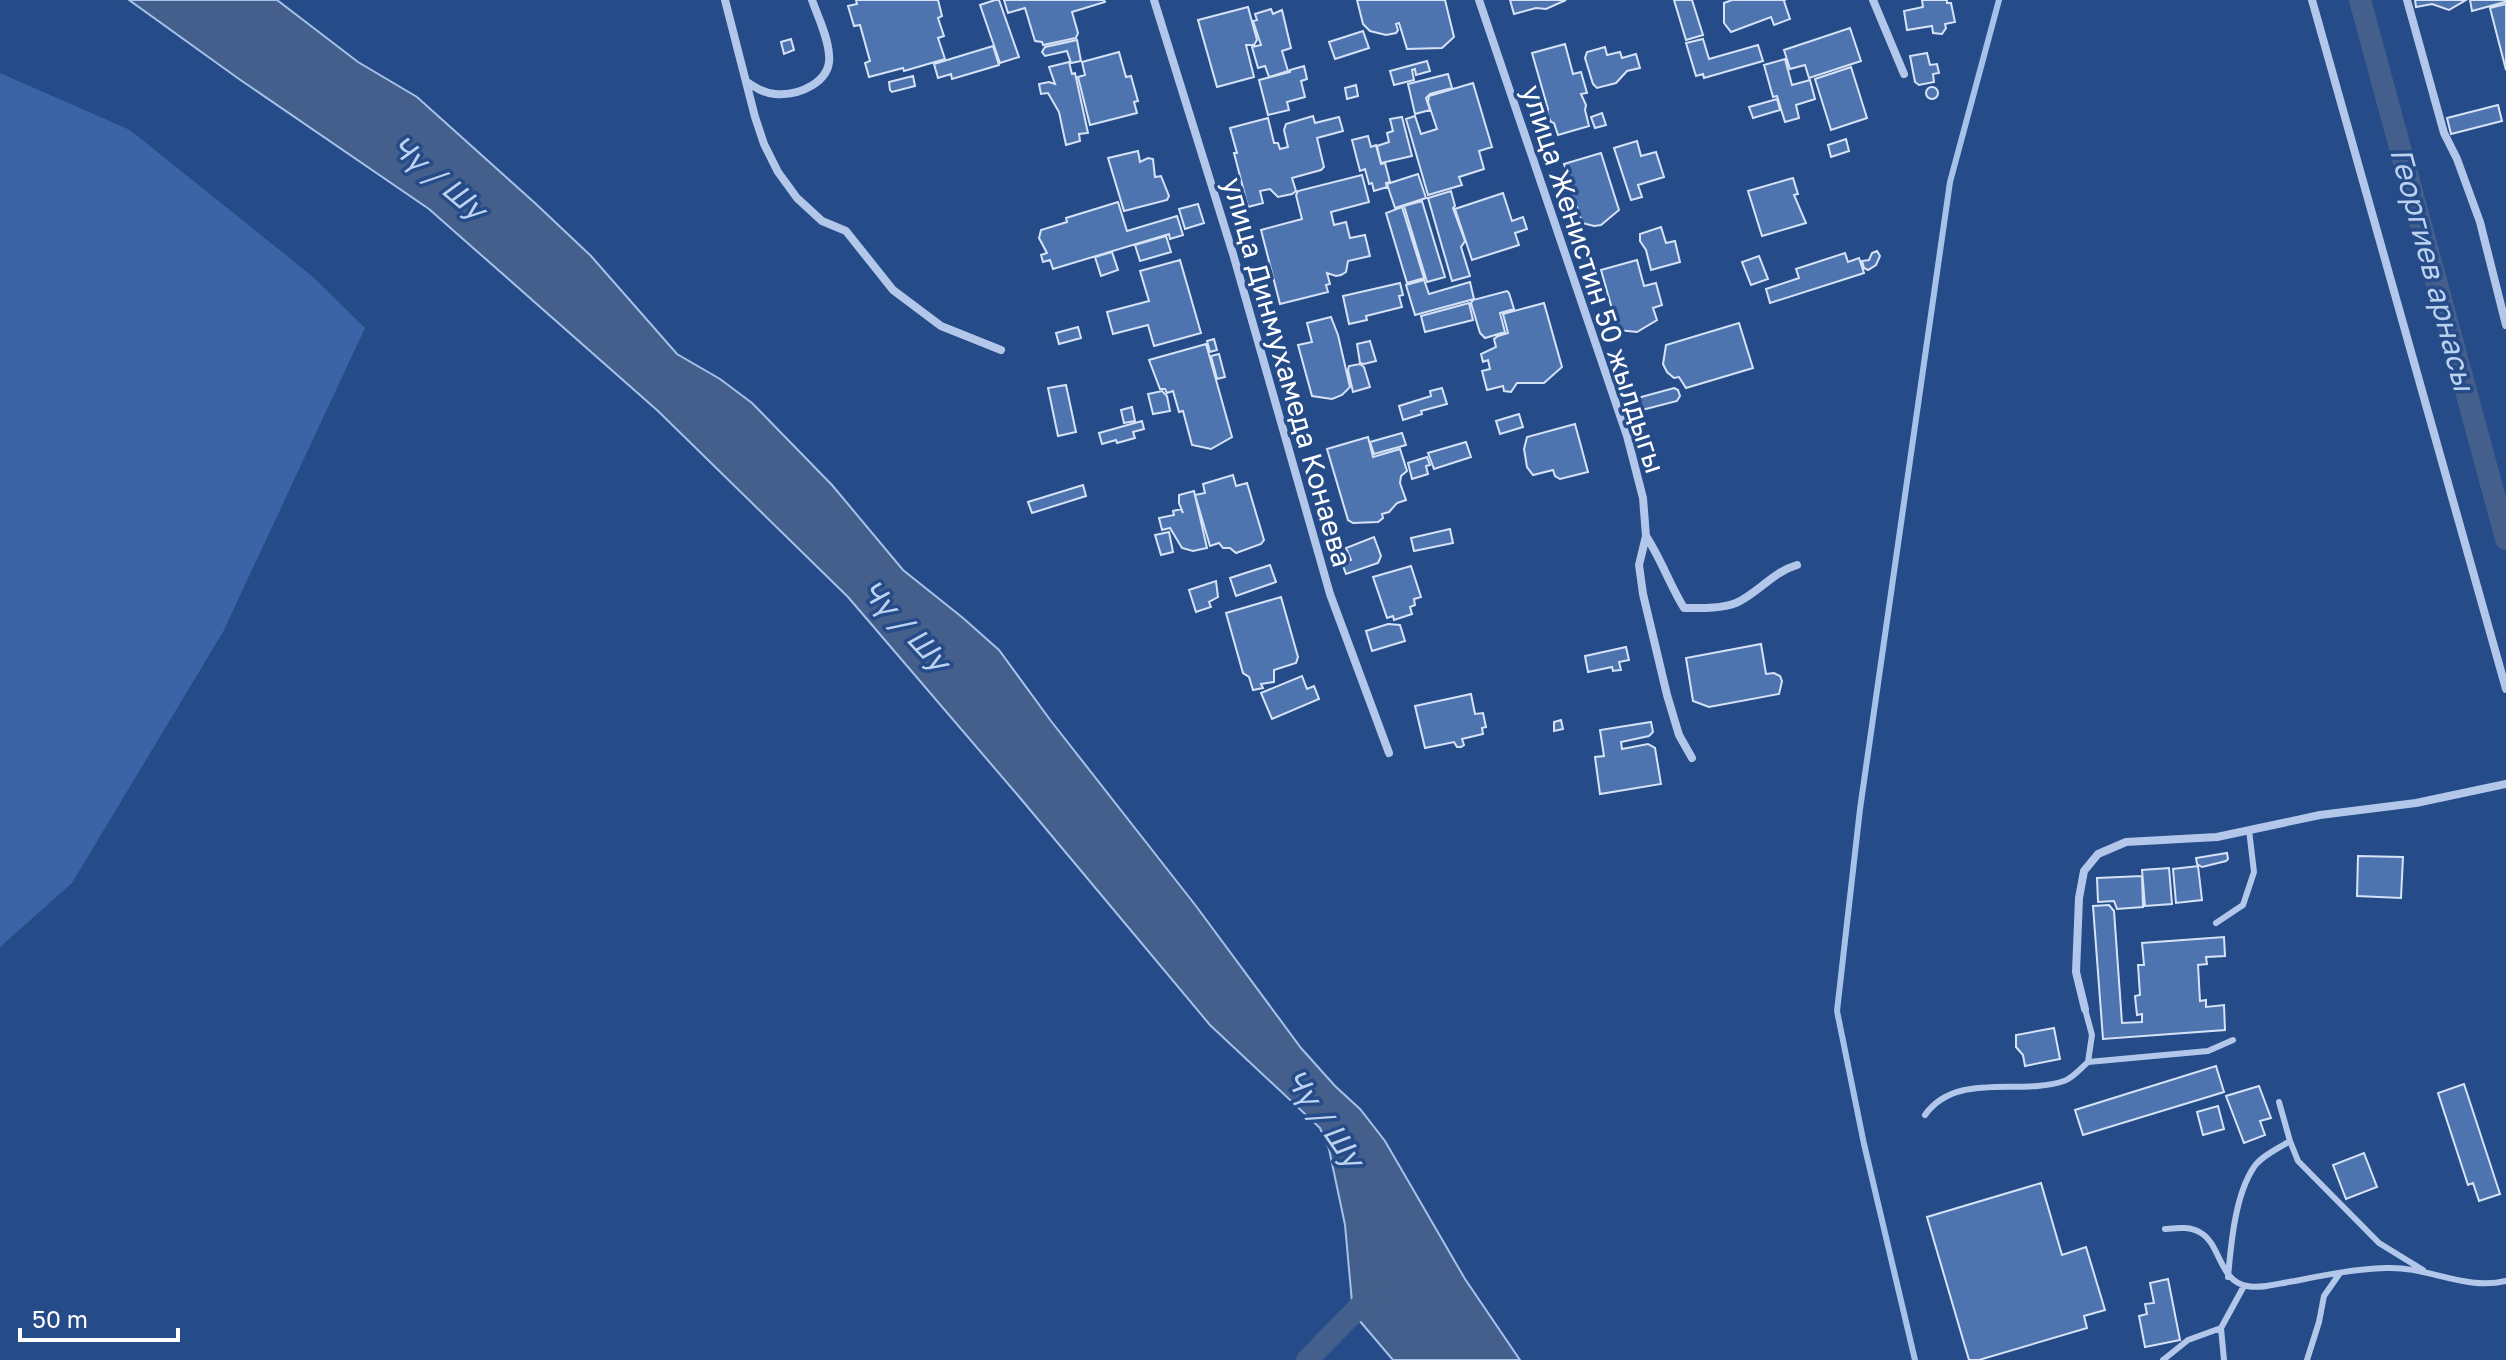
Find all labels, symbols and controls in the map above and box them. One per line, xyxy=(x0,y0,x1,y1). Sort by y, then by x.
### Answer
street label: улица Женистин 50 жылдыгы xyxy=(1516,81,1672,477)
water label: Чү / Шу xyxy=(384,127,497,230)
water label: Георгиев арнасы xyxy=(2383,144,2483,397)
street label: улица Динмухамеда Конаева xyxy=(1217,174,1359,570)
water label: Чү / Шу xyxy=(855,572,960,681)
water label: Чү / Шу xyxy=(1278,1062,1374,1178)
scale bar xyxy=(20,1292,178,1342)
text: 50 m xyxy=(32,1304,88,1333)

